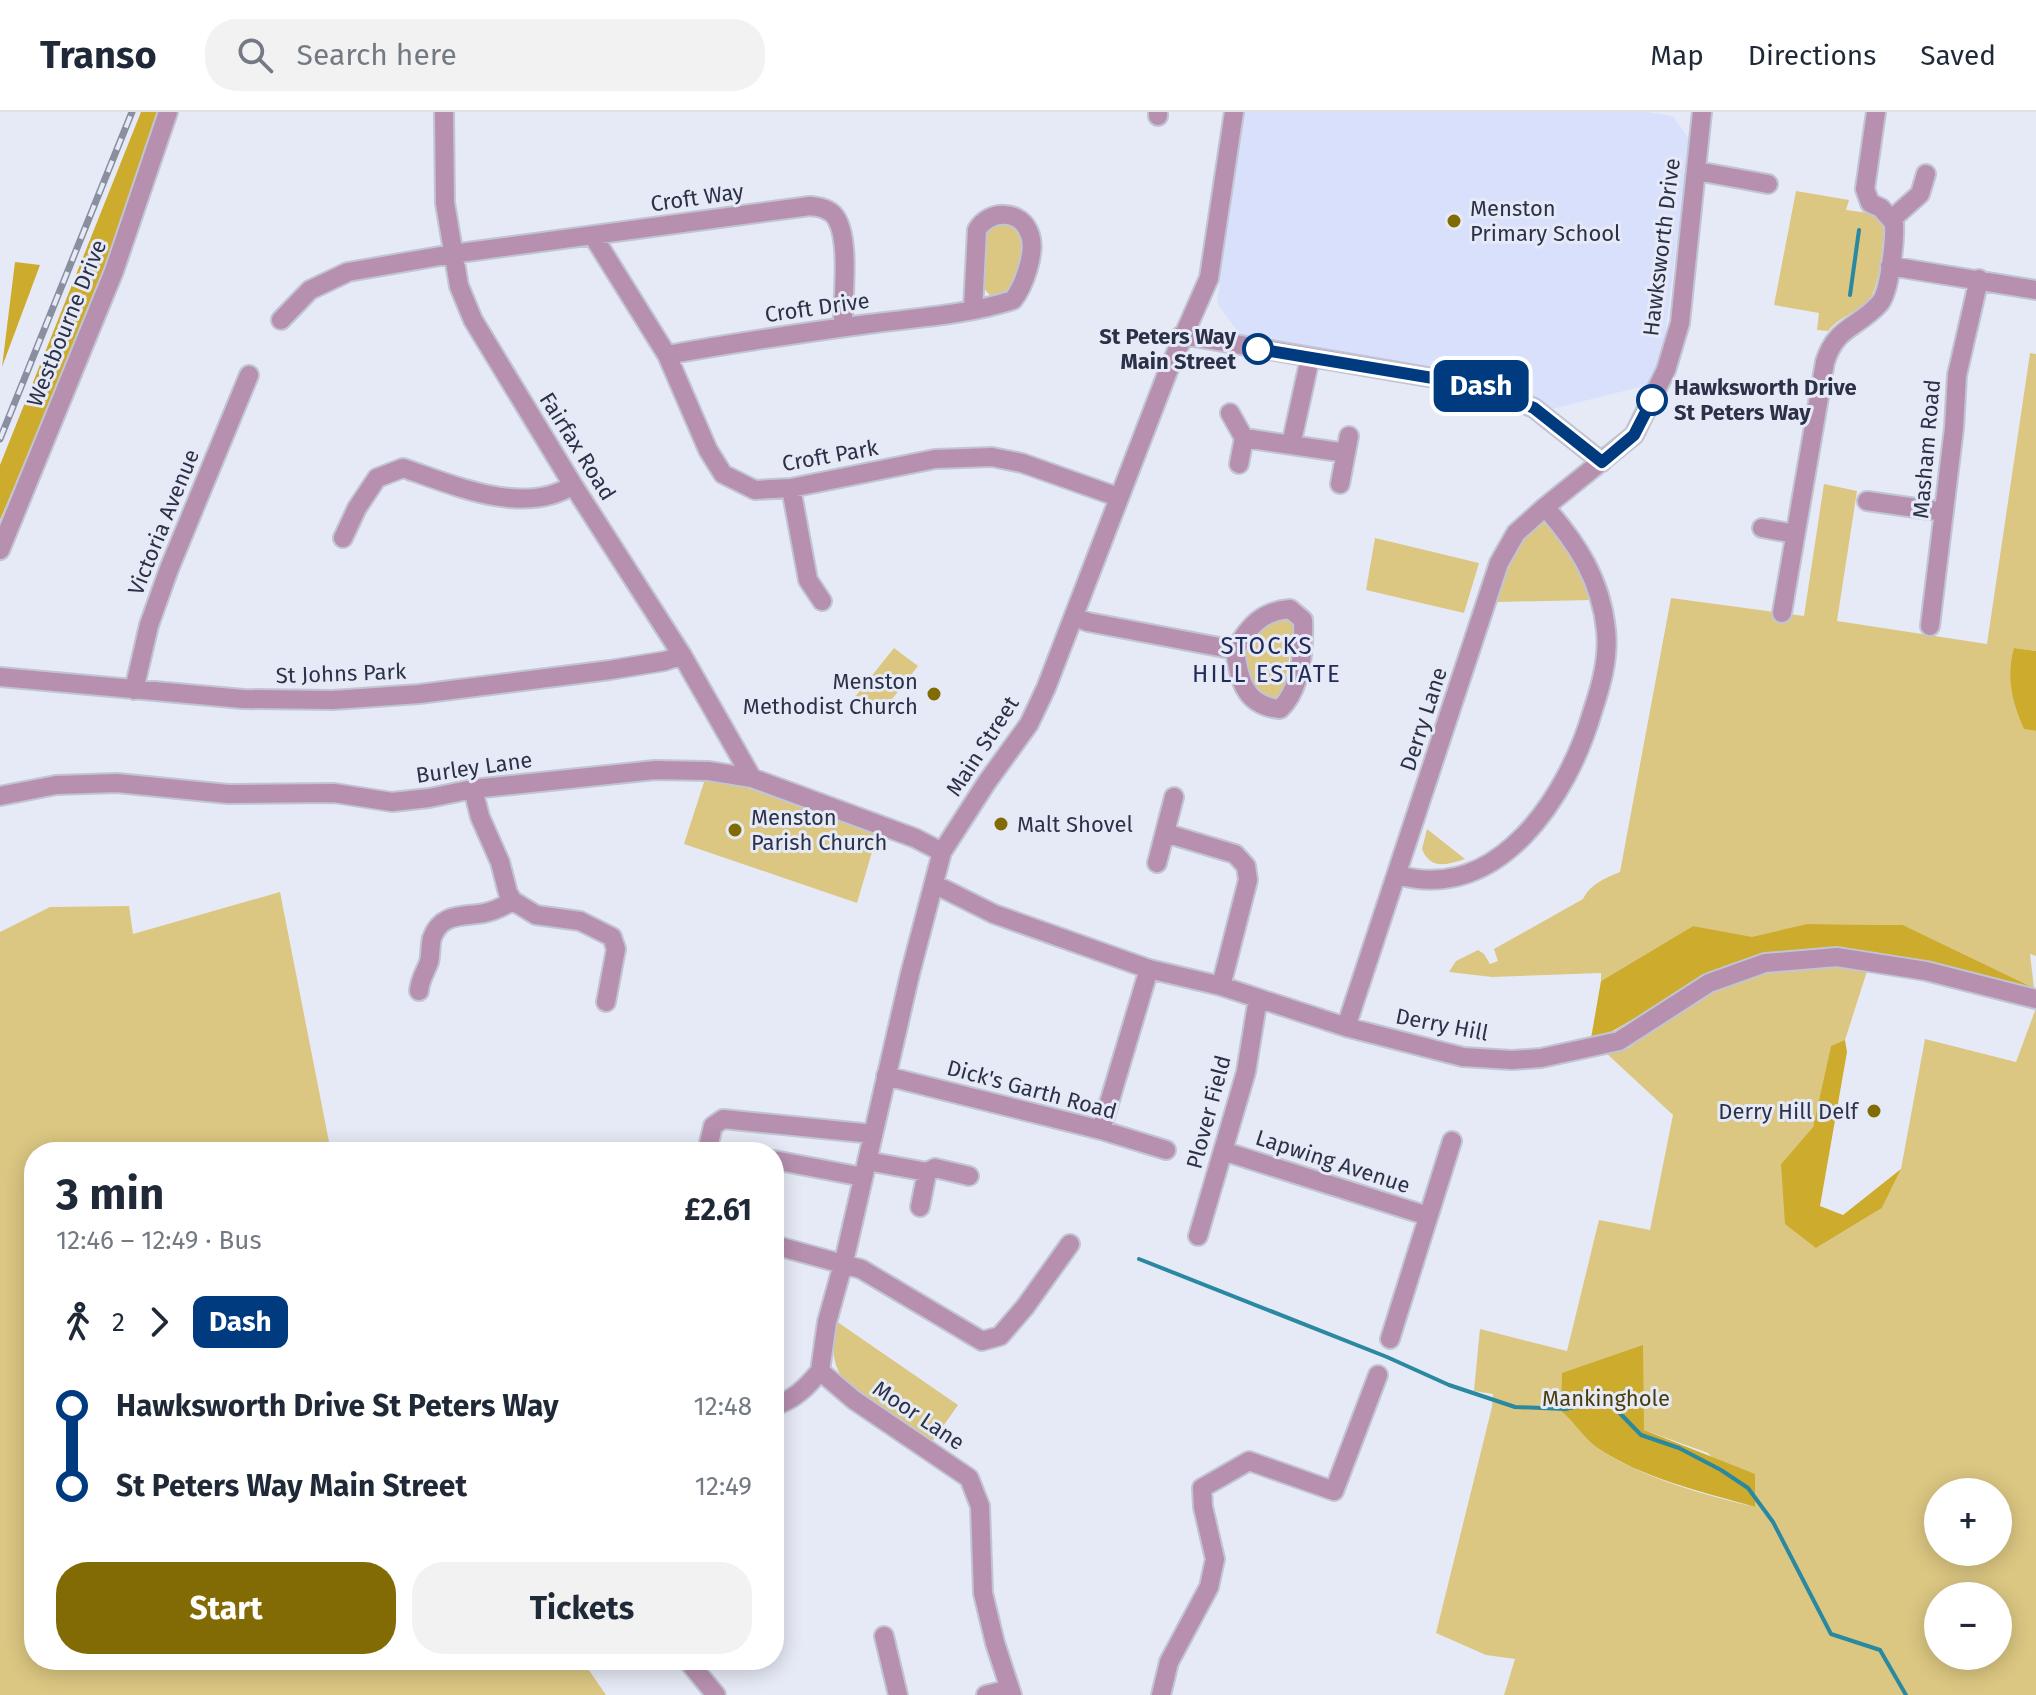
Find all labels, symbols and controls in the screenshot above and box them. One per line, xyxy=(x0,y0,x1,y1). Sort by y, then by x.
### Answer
search box xyxy=(205,19,765,91)
text: Transo xyxy=(40,32,157,78)
icon: search xyxy=(233,33,277,77)
text: Search here xyxy=(297,37,457,73)
text: Map xyxy=(1650,39,1704,72)
text: Directions xyxy=(1748,39,1876,72)
text: Saved xyxy=(1920,39,1996,72)
street label: Hawksworth Drive xyxy=(1637,156,1686,338)
street label: Croft Way xyxy=(649,178,746,217)
place label: Menston Primary School xyxy=(1470,195,1621,247)
marker: Menston Primary School xyxy=(1445,212,1463,230)
street label: Westbourne Drive xyxy=(21,236,112,411)
street label: Croft Drive xyxy=(763,287,871,328)
place label: St Peters Way Main Street xyxy=(1099,323,1237,375)
marker: St Peters Way Main Street xyxy=(1243,334,1273,364)
line badge: Dash xyxy=(1425,360,1537,412)
text: Dash xyxy=(1450,369,1512,402)
place label: Hawksworth Drive St Peters Way xyxy=(1674,374,1857,426)
street label: Masham Road xyxy=(1907,378,1946,520)
marker: Hawksworth Drive St Peters Way xyxy=(1637,385,1667,415)
street label: Fairfax Road xyxy=(534,387,621,505)
street label: Croft Park xyxy=(780,434,881,477)
street label: Victoria Avenue xyxy=(122,445,205,599)
district label: STOCKS HILL ESTATE xyxy=(1192,632,1342,688)
street label: St Johns Park xyxy=(275,658,407,689)
street label: Derry Lane xyxy=(1394,664,1453,774)
place label: Menston Methodist Church xyxy=(743,668,918,720)
marker: Menston Methodist Church xyxy=(925,685,943,703)
street label: Main Street xyxy=(940,691,1025,801)
street label: Burley Lane xyxy=(414,746,534,789)
place label: Menston Parish Church xyxy=(751,804,887,856)
place label: Malt Shovel xyxy=(1017,811,1133,838)
marker: Malt Shovel xyxy=(992,815,1010,833)
marker: Menston Parish Church xyxy=(726,821,744,839)
street label: Derry Hill xyxy=(1393,1002,1491,1047)
street label: Plover Field xyxy=(1180,1052,1237,1172)
street label: Dick's Garth Road xyxy=(944,1054,1120,1125)
place label: Derry Hill Delf xyxy=(1718,1098,1860,1125)
marker: Derry Hill Delf xyxy=(1865,1102,1883,1120)
street label: Lapwing Avenue xyxy=(1252,1124,1414,1199)
text: 3 min xyxy=(56,1168,164,1221)
text: £2.61 xyxy=(684,1192,752,1228)
text: 12:46 – 12:49 · Bus xyxy=(56,1225,262,1256)
icon: walk xyxy=(56,1300,100,1344)
icon: forward xyxy=(137,1300,181,1344)
text: Dash xyxy=(209,1305,272,1338)
text: 2 xyxy=(112,1307,125,1338)
street label: Moor Lane xyxy=(868,1375,970,1456)
park label: Mankinghole xyxy=(1542,1385,1670,1412)
text: Hawksworth Drive St Peters Way xyxy=(116,1388,559,1424)
text: 12:48 xyxy=(694,1391,752,1422)
text: St Peters Way Main Street xyxy=(116,1468,467,1504)
text: 12:49 xyxy=(695,1471,752,1502)
map controls xyxy=(1924,1478,2012,1670)
button: + xyxy=(1924,1478,2012,1566)
button: Start xyxy=(56,1562,396,1654)
button: Tickets xyxy=(412,1562,752,1654)
button: − xyxy=(1924,1582,2012,1670)

